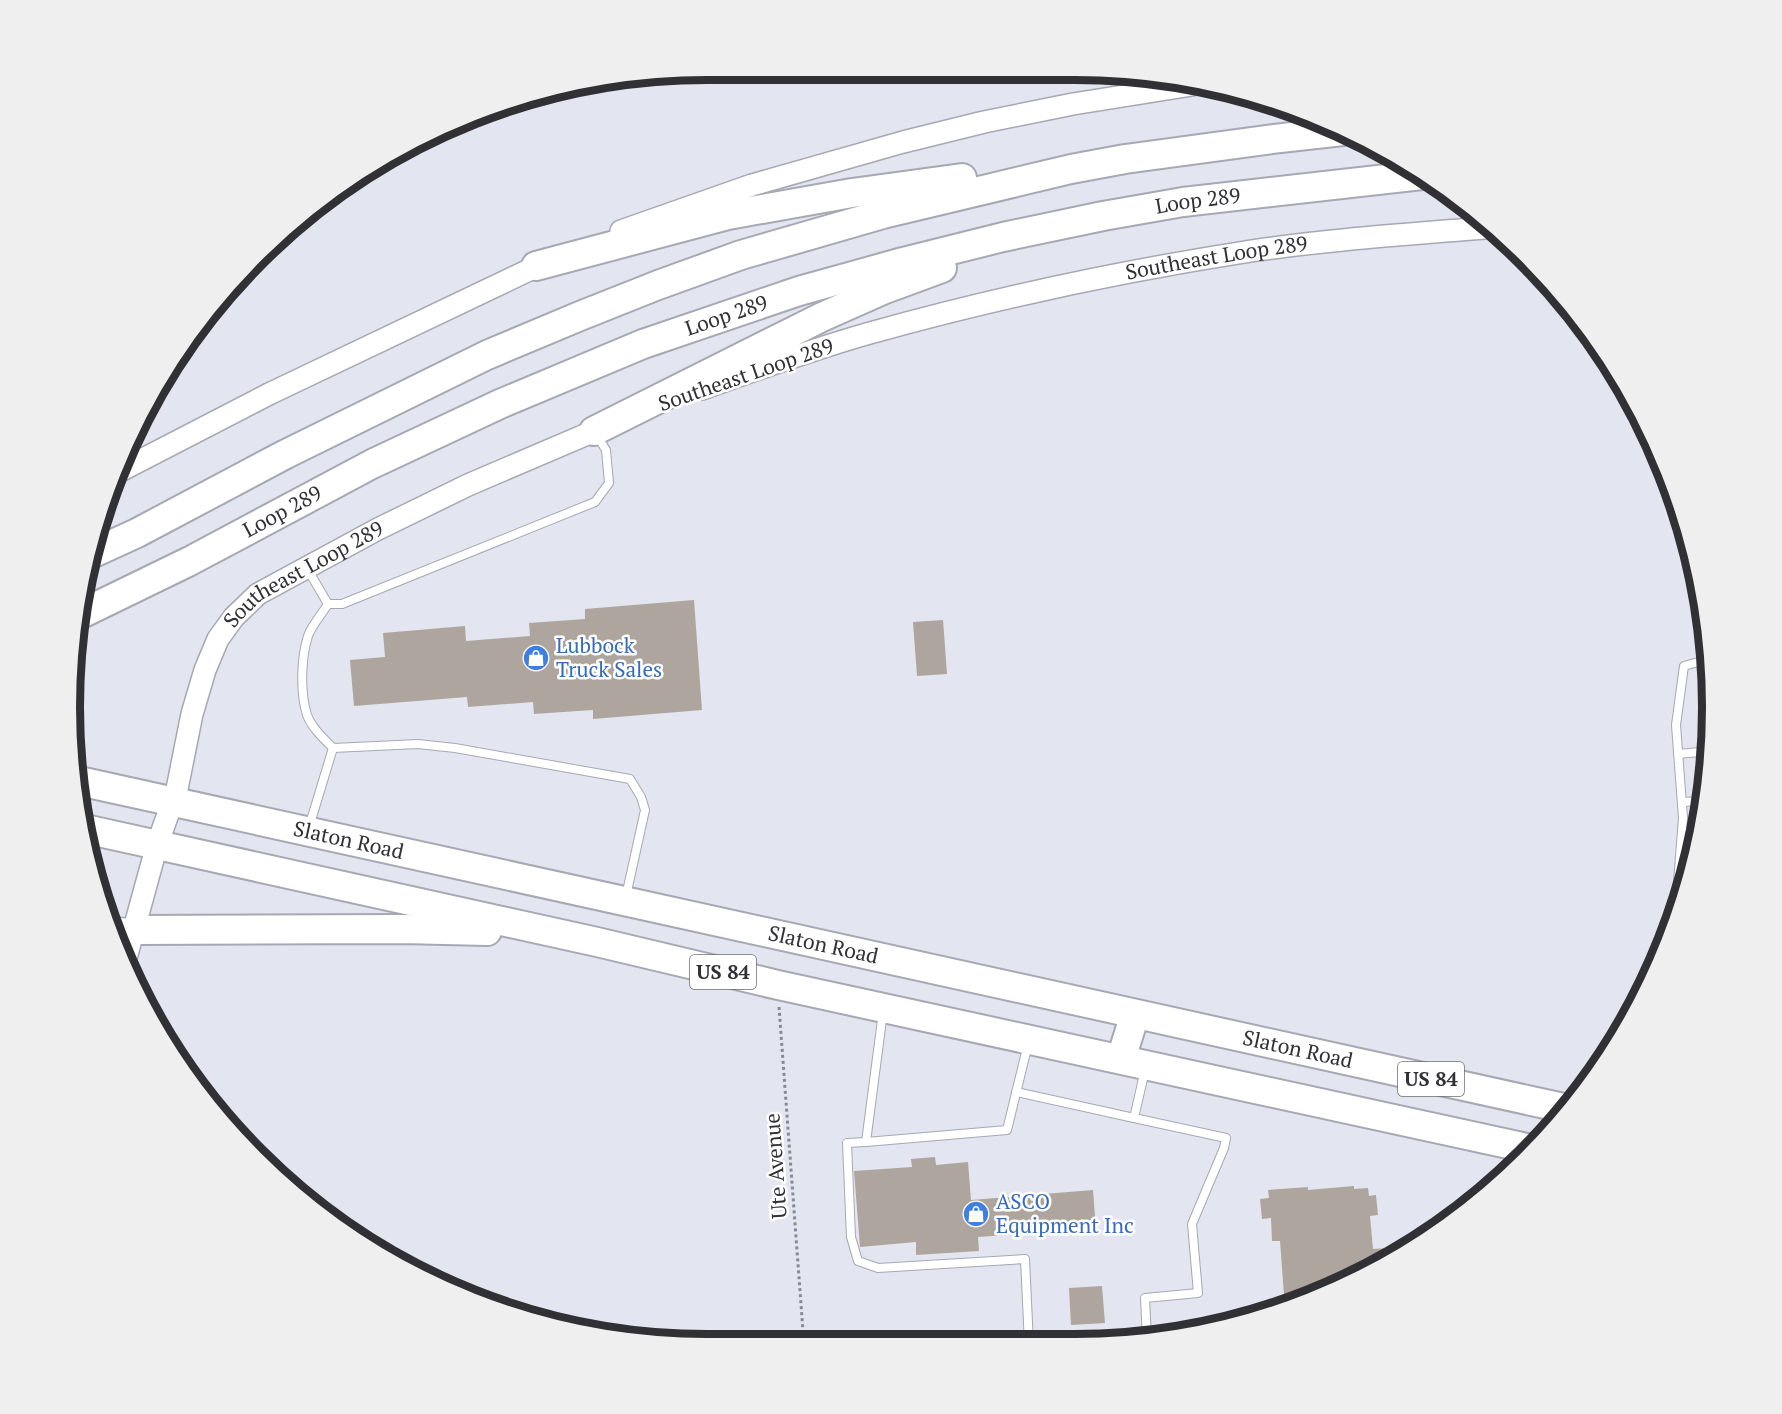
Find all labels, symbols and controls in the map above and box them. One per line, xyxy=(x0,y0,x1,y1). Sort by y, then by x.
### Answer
street label: Loop 289 xyxy=(1153,181,1242,220)
street label: Southeast Loop 289 xyxy=(1123,229,1309,286)
street label: Loop 289 xyxy=(681,288,771,342)
street label: Southeast Loop 289 xyxy=(654,331,837,417)
street label: Loop 289 xyxy=(238,478,326,543)
street label: Southeast Loop 289 xyxy=(216,514,388,632)
place label: Lubbock Truck Sales xyxy=(556,631,662,683)
shop icon: Lubbock Truck Sales xyxy=(521,643,551,673)
street label: Slaton Road xyxy=(291,814,407,865)
street label: Slaton Road xyxy=(766,918,881,970)
road number: US 84 xyxy=(690,955,756,989)
street label: Slaton Road xyxy=(1240,1023,1356,1074)
road number: US 84 xyxy=(1398,1062,1464,1096)
street label: Ute Avenue xyxy=(757,1112,793,1220)
place label: ASCO Equipment Inc xyxy=(996,1187,1134,1239)
shop icon: ASCO Equipment Inc xyxy=(961,1199,991,1229)

